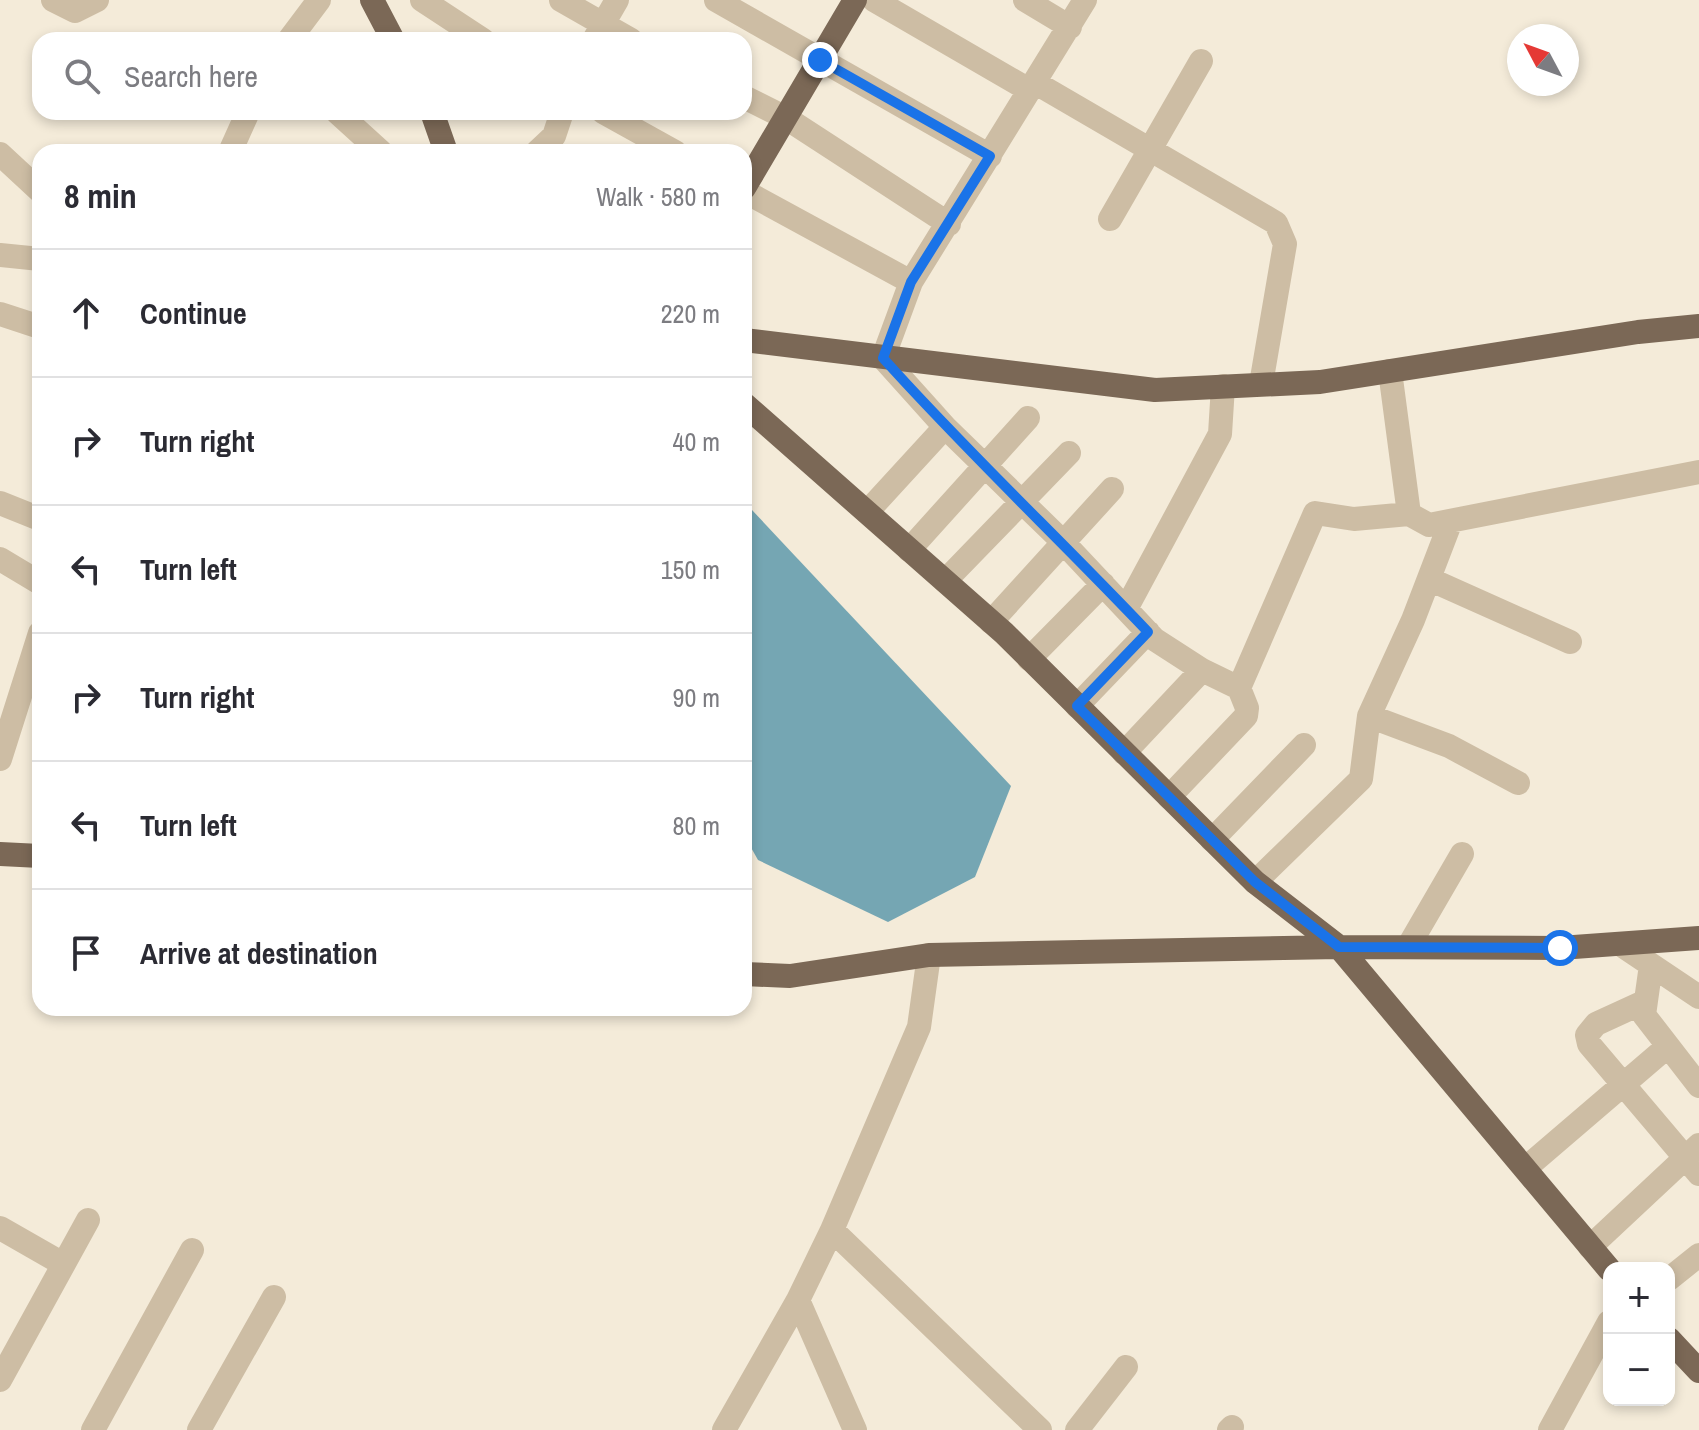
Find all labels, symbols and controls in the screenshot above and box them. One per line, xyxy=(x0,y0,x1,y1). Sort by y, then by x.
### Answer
north arrow xyxy=(1507,24,1579,96)
search box xyxy=(32,32,752,120)
route end xyxy=(802,42,838,78)
icon: search xyxy=(60,54,104,98)
text: Search here xyxy=(124,56,258,96)
text: 8 min xyxy=(64,173,137,219)
text: Walk · 580 m xyxy=(596,179,720,214)
icon: ahead xyxy=(64,291,108,335)
text: Continue xyxy=(140,293,247,333)
text: 220 m xyxy=(661,296,720,331)
icon: right xyxy=(64,419,108,463)
text: Turn right xyxy=(140,421,254,461)
text: 40 m xyxy=(673,424,720,459)
icon: left xyxy=(64,547,108,591)
text: Turn left xyxy=(140,549,237,589)
text: 150 m xyxy=(661,552,720,587)
icon: right xyxy=(64,675,108,719)
text: Turn right xyxy=(140,677,254,717)
text: 90 m xyxy=(673,680,720,715)
icon: left xyxy=(64,803,108,847)
text: Turn left xyxy=(140,805,237,845)
text: 80 m xyxy=(673,808,720,843)
route start xyxy=(1542,930,1578,966)
icon: arrive xyxy=(64,931,108,975)
text: Arrive at destination xyxy=(140,933,378,973)
map controls xyxy=(1603,1262,1675,1406)
button: + xyxy=(1603,1262,1675,1334)
button: − xyxy=(1603,1334,1675,1406)

